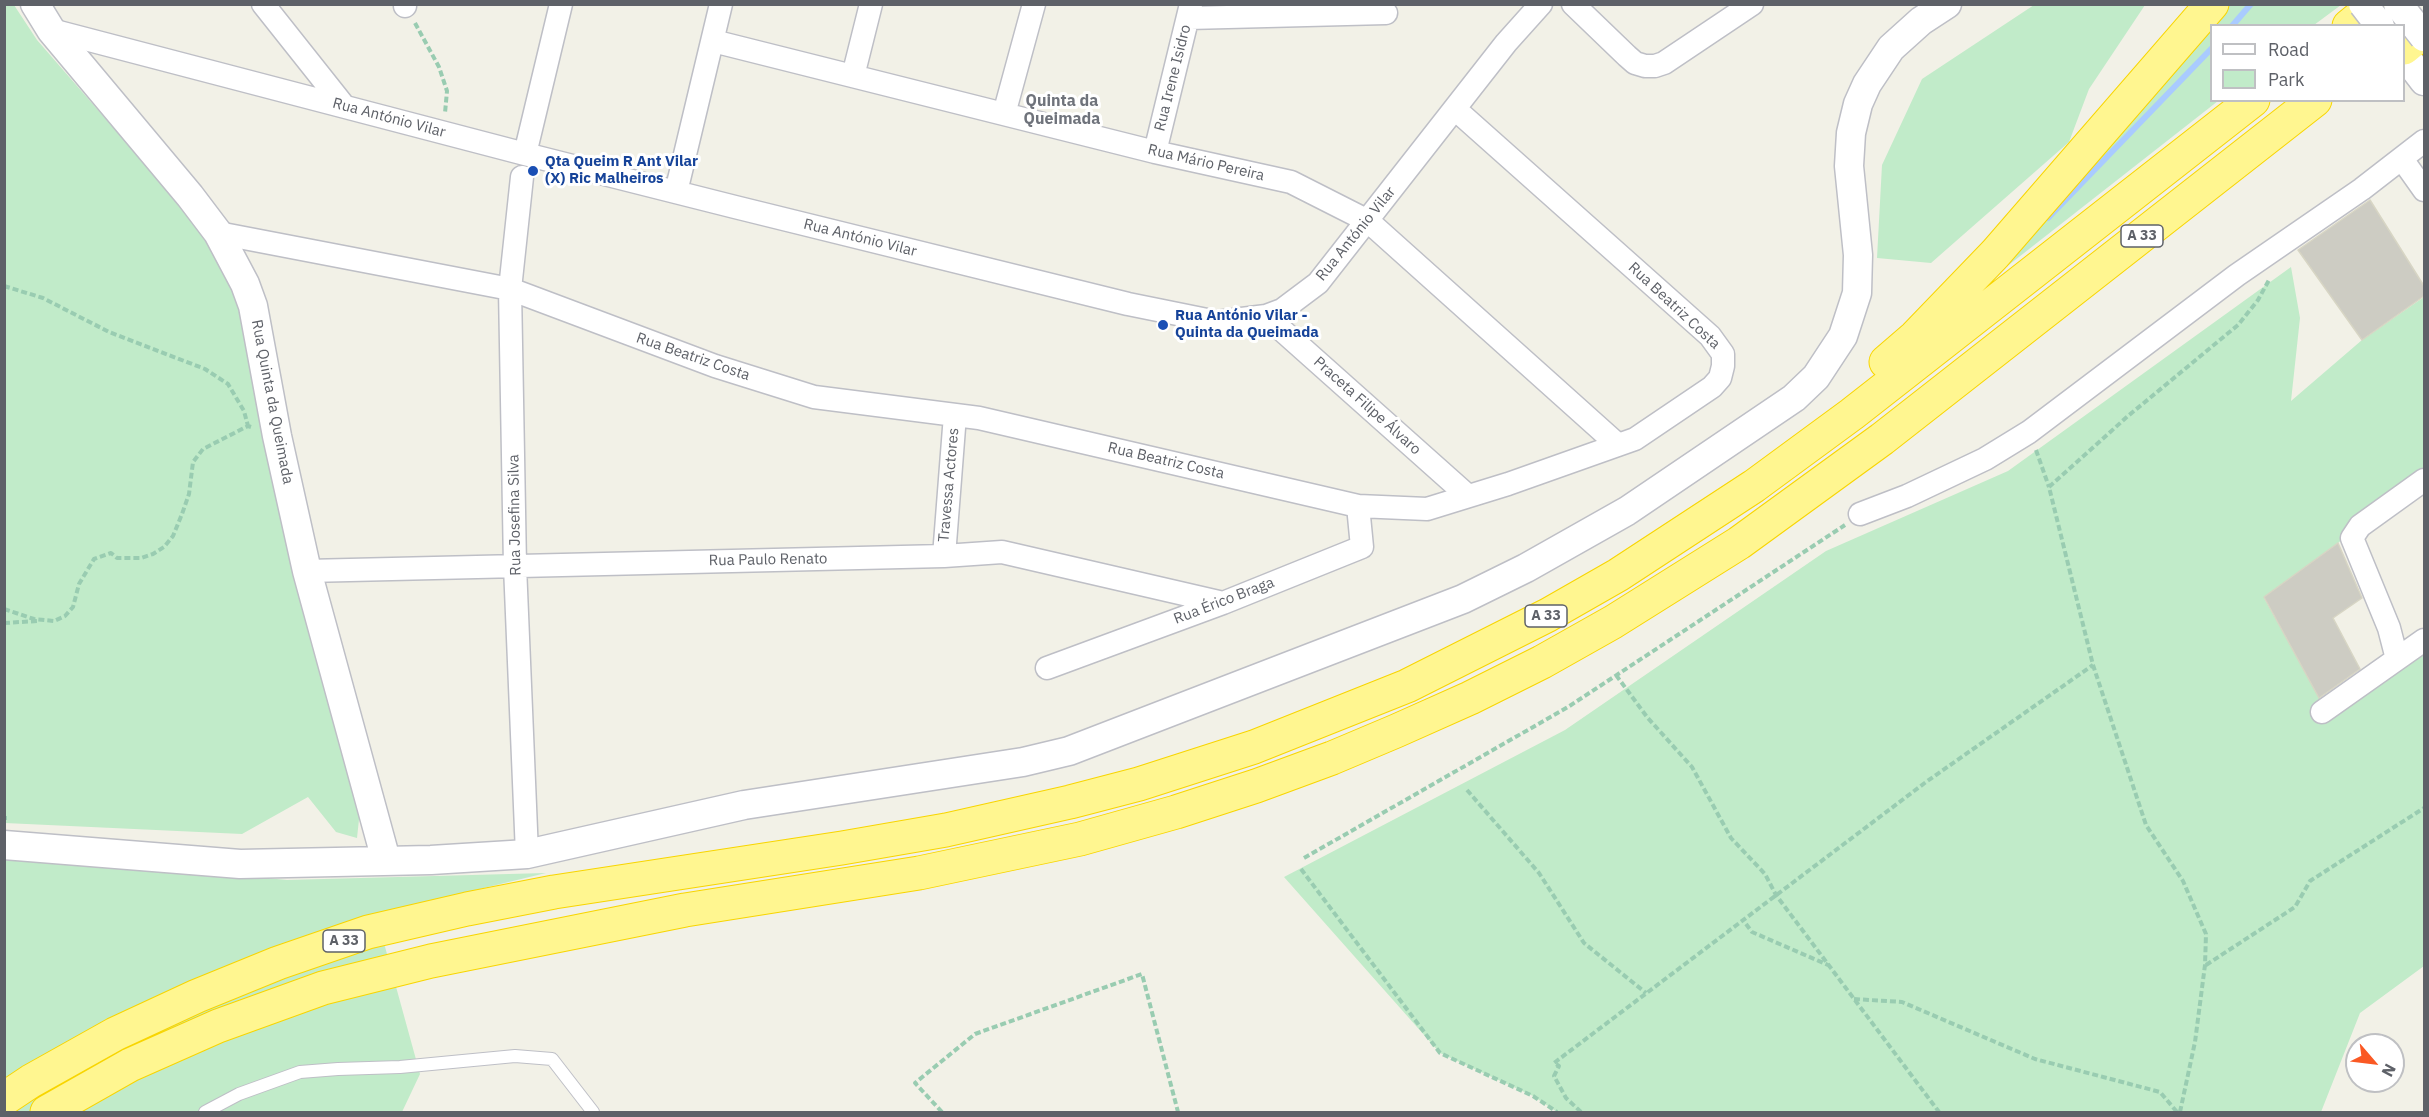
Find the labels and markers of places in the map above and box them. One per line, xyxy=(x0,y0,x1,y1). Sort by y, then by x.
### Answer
place label: Qta Queim R Ant Vilar (X) Ric Malheiros xyxy=(545,153,698,188)
marker: Qta Queim R Ant Vilar (X) Ric Malheiros xyxy=(526,164,540,178)
place label: Rua António Vilar - Quinta da Queimada xyxy=(1175,307,1319,342)
marker: Rua António Vilar - Quinta da Queimada xyxy=(1156,318,1170,332)

